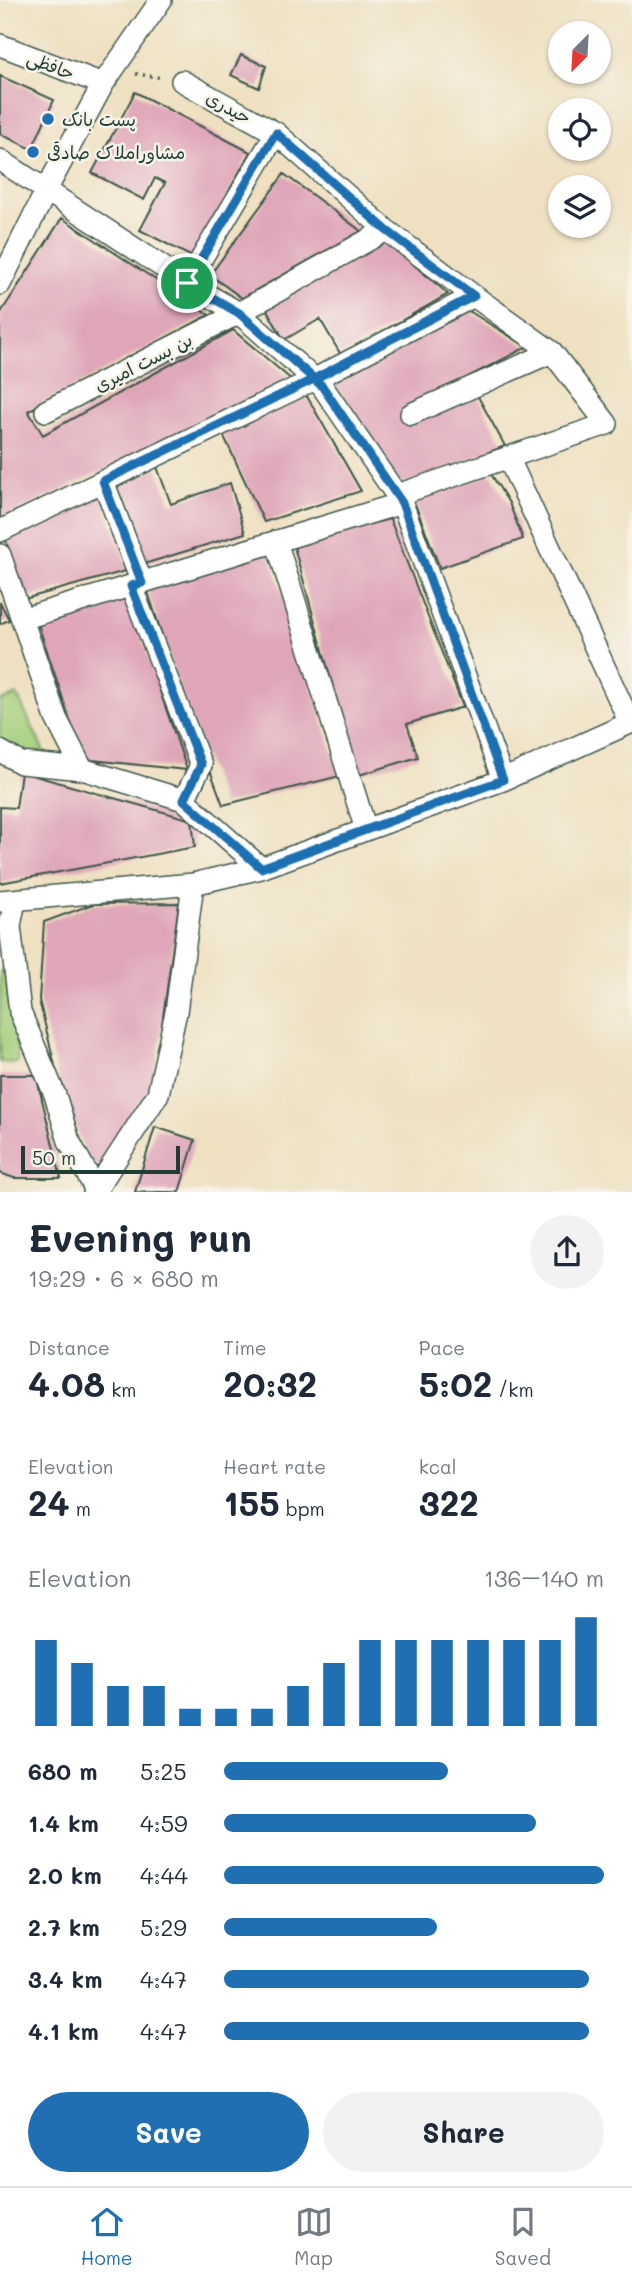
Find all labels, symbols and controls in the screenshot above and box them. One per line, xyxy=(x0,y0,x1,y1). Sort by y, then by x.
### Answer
north arrow xyxy=(548,21,611,84)
map controls xyxy=(548,21,611,238)
street label: حافظی xyxy=(24,45,78,85)
street label: حیدری xyxy=(202,85,256,129)
button: locate xyxy=(548,98,611,161)
place label: پست بانک xyxy=(62,107,136,132)
marker: پست بانک xyxy=(40,111,56,127)
place label: مشاوراملاک صادقی xyxy=(47,140,185,164)
marker: مشاوراملاک صادقی xyxy=(25,144,41,160)
button: layers xyxy=(548,175,611,238)
pin xyxy=(157,253,217,313)
icon: arrive xyxy=(168,264,206,302)
street label: بن بست امیری xyxy=(90,327,196,397)
scale bar xyxy=(21,1143,180,1175)
text: 50 m xyxy=(32,1145,76,1170)
text: Evening run xyxy=(28,1212,252,1262)
button: share xyxy=(530,1215,604,1289)
text: 19:29 · 6 × 680 m xyxy=(28,1263,219,1293)
text: Distance xyxy=(28,1335,110,1360)
text: Time xyxy=(223,1335,267,1360)
text: Pace xyxy=(419,1335,465,1360)
text: 4.08 xyxy=(28,1360,105,1406)
text: 20:32 xyxy=(223,1360,317,1406)
text: 5:02 xyxy=(419,1360,492,1406)
text: km xyxy=(105,1377,137,1402)
text: /km xyxy=(492,1377,534,1402)
text: Elevation xyxy=(28,1454,113,1479)
text: Heart rate xyxy=(223,1454,326,1479)
text: kcal xyxy=(419,1454,457,1479)
text: 24 xyxy=(28,1479,70,1525)
text: 155 xyxy=(223,1479,280,1525)
text: 322 xyxy=(419,1479,479,1525)
text: m xyxy=(70,1496,91,1521)
text: bpm xyxy=(280,1496,325,1521)
text: Elevation xyxy=(28,1563,131,1593)
text: 136–140 m xyxy=(484,1563,604,1593)
text: 680 m xyxy=(28,1756,98,1786)
text: 5:25 xyxy=(140,1756,187,1786)
text: 1.4 km xyxy=(28,1808,99,1838)
text: 4:59 xyxy=(140,1808,188,1838)
text: 2.0 km xyxy=(28,1860,102,1890)
text: 4:44 xyxy=(140,1860,188,1890)
text: 2.7 km xyxy=(28,1912,100,1942)
text: 5:29 xyxy=(140,1912,187,1942)
text: 3.4 km xyxy=(28,1964,102,1994)
text: 4:47 xyxy=(140,1964,187,1994)
text: 4.1 km xyxy=(28,2016,99,2046)
text: 4:47 xyxy=(140,2016,187,2046)
button: Save xyxy=(28,2092,309,2172)
button: Share xyxy=(323,2092,604,2172)
tab: Home xyxy=(81,2203,133,2270)
tab: Map xyxy=(294,2203,333,2270)
tab: Saved xyxy=(495,2203,551,2270)

